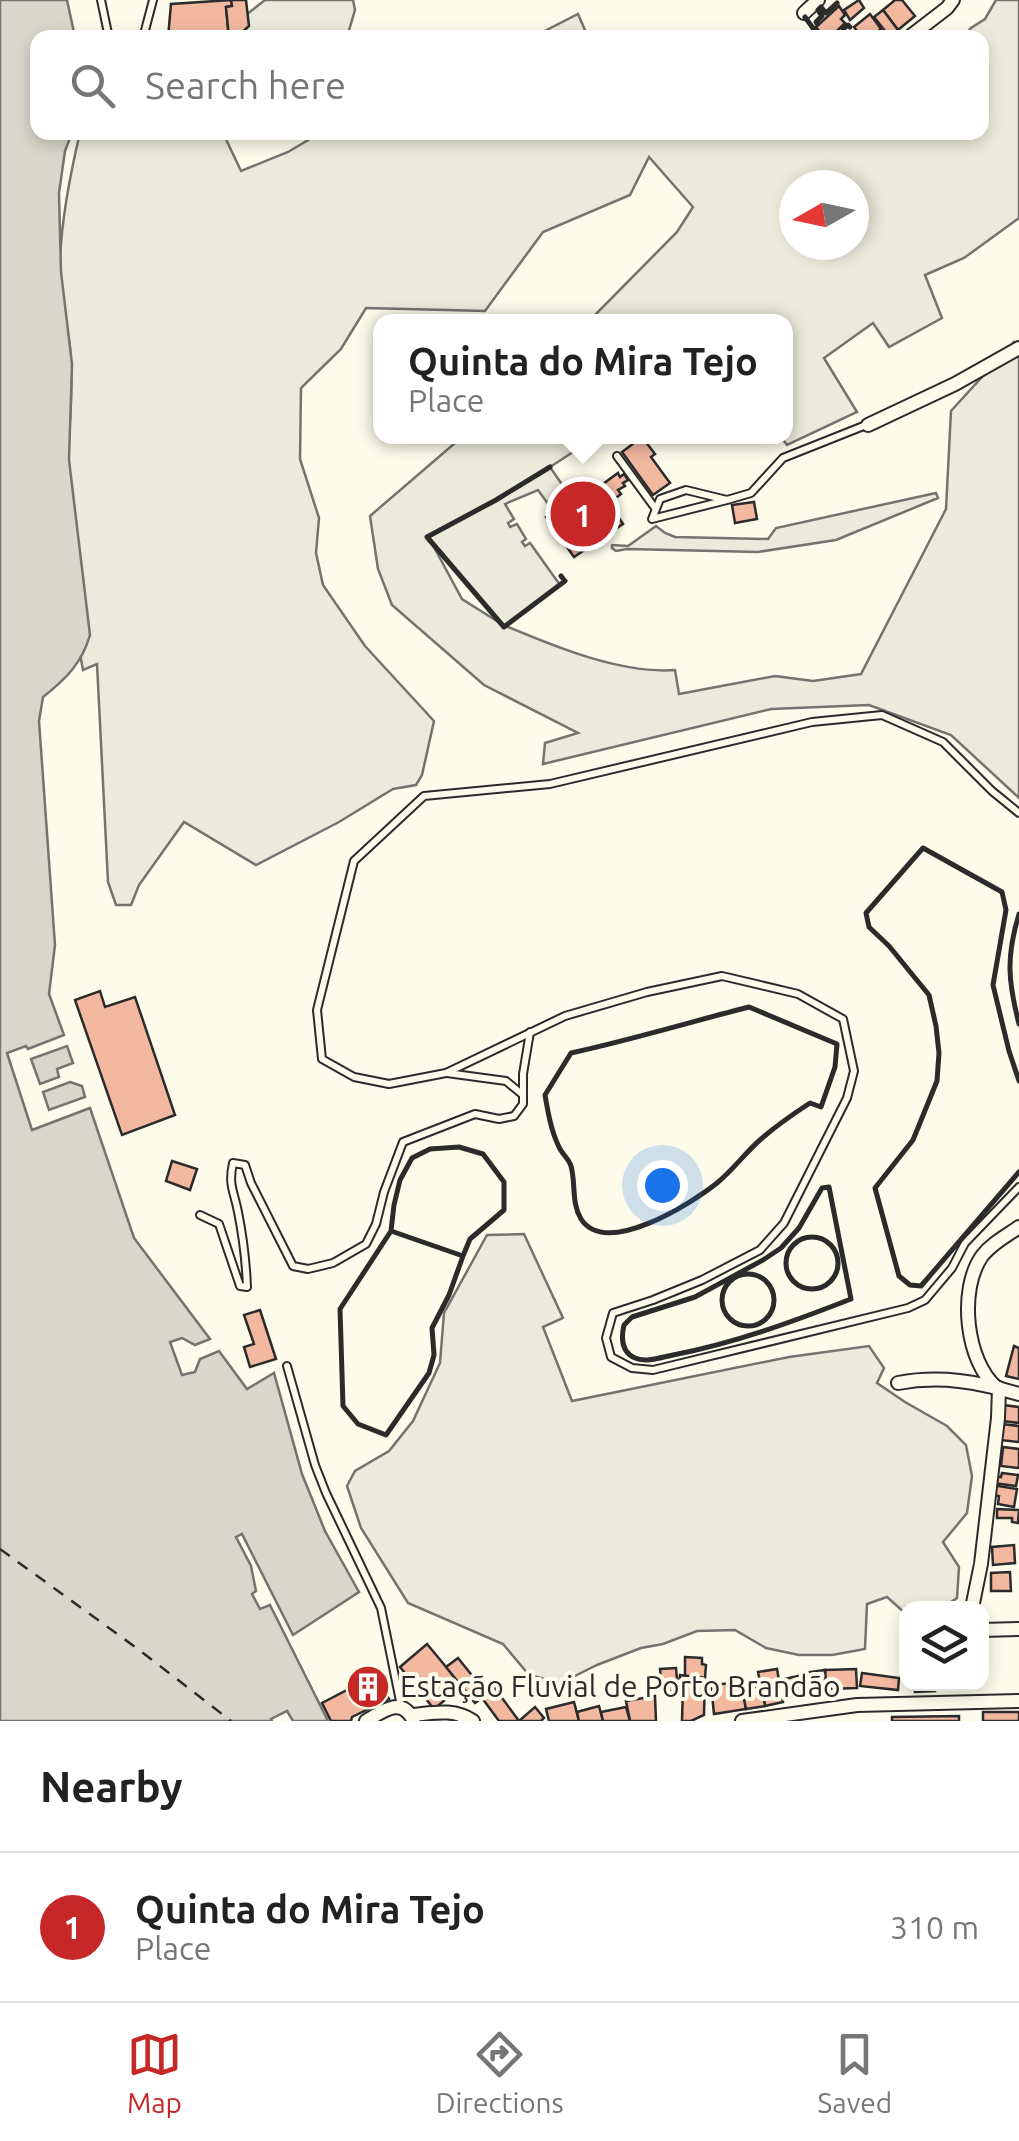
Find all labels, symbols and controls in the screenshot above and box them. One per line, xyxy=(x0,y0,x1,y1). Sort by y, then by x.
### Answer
search box xyxy=(30,30,989,140)
icon: search xyxy=(65,58,120,113)
text: Search here xyxy=(145,64,346,106)
north arrow xyxy=(779,170,869,260)
popup xyxy=(373,314,793,444)
text: Quinta do Mira Tejo xyxy=(408,340,758,382)
text: Place xyxy=(408,382,485,418)
pin: 1 xyxy=(550,476,616,552)
your location xyxy=(637,1160,688,1211)
map controls xyxy=(899,1601,989,1691)
button: layers xyxy=(899,1601,989,1691)
building icon: Estação Fluvial de Porto Brandão xyxy=(345,1664,391,1710)
place label: Estação Fluvial de Porto Brandão xyxy=(400,1669,841,1703)
text: Nearby xyxy=(40,1763,183,1810)
text: Quinta do Mira Tejo xyxy=(135,1888,485,1930)
text: 1 xyxy=(63,1909,82,1945)
text: 310 m xyxy=(890,1909,979,1945)
text: Place xyxy=(135,1930,211,1966)
tab: Map xyxy=(127,2027,182,2118)
tab: Directions xyxy=(436,2027,564,2118)
tab: Saved xyxy=(818,2027,892,2118)

